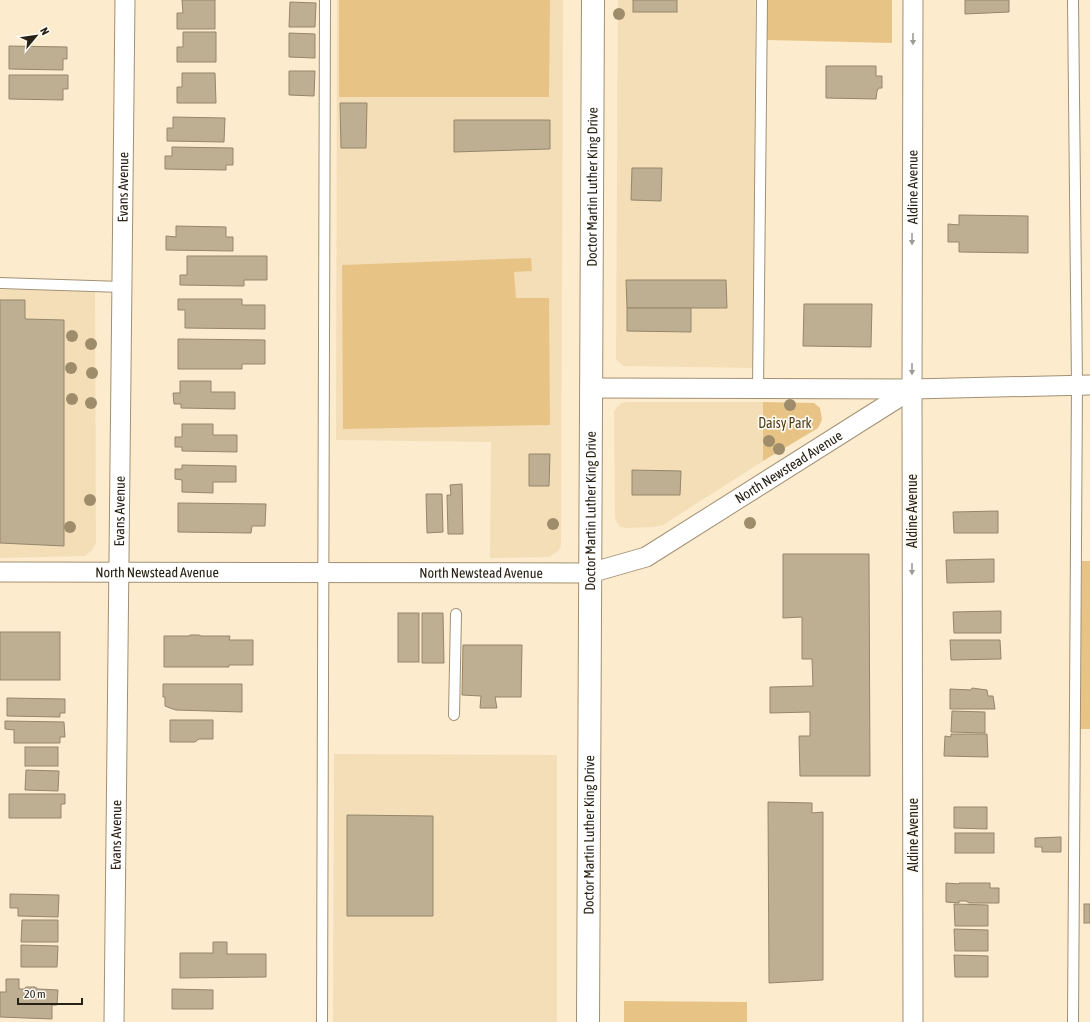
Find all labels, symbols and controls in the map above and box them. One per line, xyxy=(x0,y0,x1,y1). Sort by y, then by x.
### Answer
north arrow xyxy=(16,16,56,56)
text: N xyxy=(38,25,52,37)
one-way arrow xyxy=(910,33,916,46)
street label: Doctor Martin Luther King Drive xyxy=(584,107,600,267)
street label: Aldine Avenue xyxy=(904,150,921,224)
street label: Evans Avenue xyxy=(115,152,131,222)
one-way arrow xyxy=(909,233,915,246)
one-way arrow xyxy=(909,363,915,376)
park label: Daisy Park xyxy=(758,415,812,431)
street label: North Newstead Avenue xyxy=(732,427,845,507)
street label: Doctor Martin Luther King Drive xyxy=(582,431,599,591)
street label: Aldine Avenue xyxy=(904,474,920,548)
street label: Evans Avenue xyxy=(111,476,128,546)
one-way arrow xyxy=(909,563,915,576)
street label: North Newstead Avenue xyxy=(95,564,219,580)
street label: North Newstead Avenue xyxy=(419,565,543,581)
street label: Doctor Martin Luther King Drive xyxy=(581,755,597,915)
street label: Aldine Avenue xyxy=(905,798,921,872)
street label: Evans Avenue xyxy=(108,800,124,870)
scale bar xyxy=(18,980,82,1006)
text: 20 m xyxy=(24,987,46,1001)

